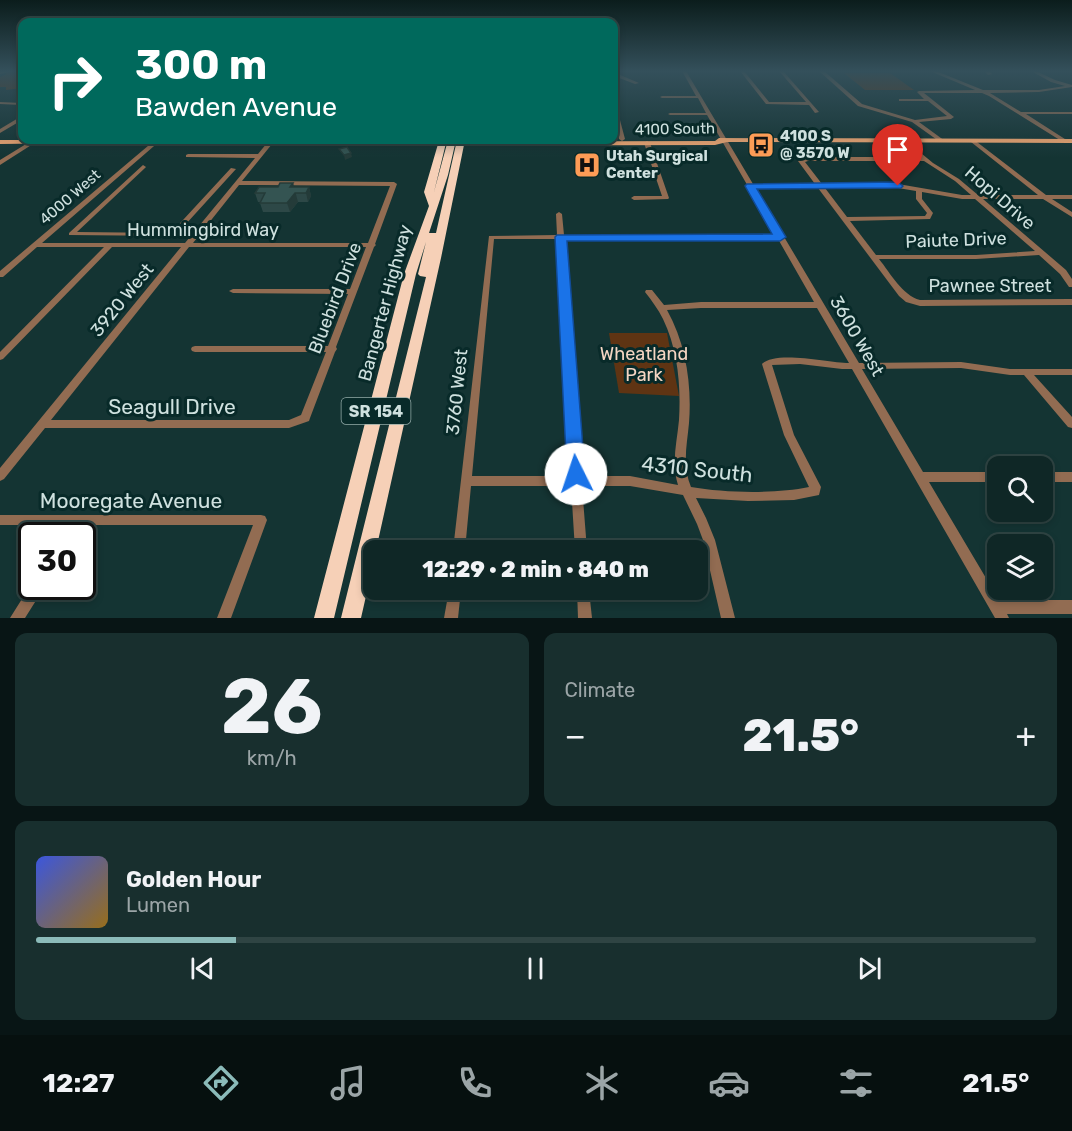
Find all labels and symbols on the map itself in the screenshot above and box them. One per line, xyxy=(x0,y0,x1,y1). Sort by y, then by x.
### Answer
street label: 4100 South xyxy=(635,119,715,139)
pin xyxy=(872,124,923,186)
place label: 4100 S @ 3570 W xyxy=(780,127,850,162)
bus stop icon: 4100 S @ 3570 W xyxy=(746,130,776,160)
place label: Utah Surgical Center xyxy=(606,147,708,182)
hospital icon: Utah Surgical Center xyxy=(572,150,602,180)
street label: Hopi Drive xyxy=(960,161,1040,235)
street label: 4000 West xyxy=(36,166,104,228)
street label: Hummingbird Way xyxy=(127,219,279,241)
street label: Bangerter Highway xyxy=(354,222,416,384)
street label: Paiute Drive xyxy=(905,227,1007,253)
street label: Bluebird Drive xyxy=(304,239,366,357)
street label: 3920 West xyxy=(86,259,158,341)
street label: Pawnee Street xyxy=(928,275,1052,297)
street label: 3600 West xyxy=(825,292,889,380)
park label: Wheatland Park xyxy=(600,343,688,386)
street label: 3760 West xyxy=(442,348,472,436)
street label: Seagull Drive xyxy=(108,394,236,419)
road number: SR 154 xyxy=(342,398,410,424)
position arrow xyxy=(544,442,608,506)
street label: 4310 South xyxy=(640,451,754,487)
street label: Mooregate Avenue xyxy=(40,488,222,513)
speed limit sign: 30 xyxy=(18,522,96,600)

